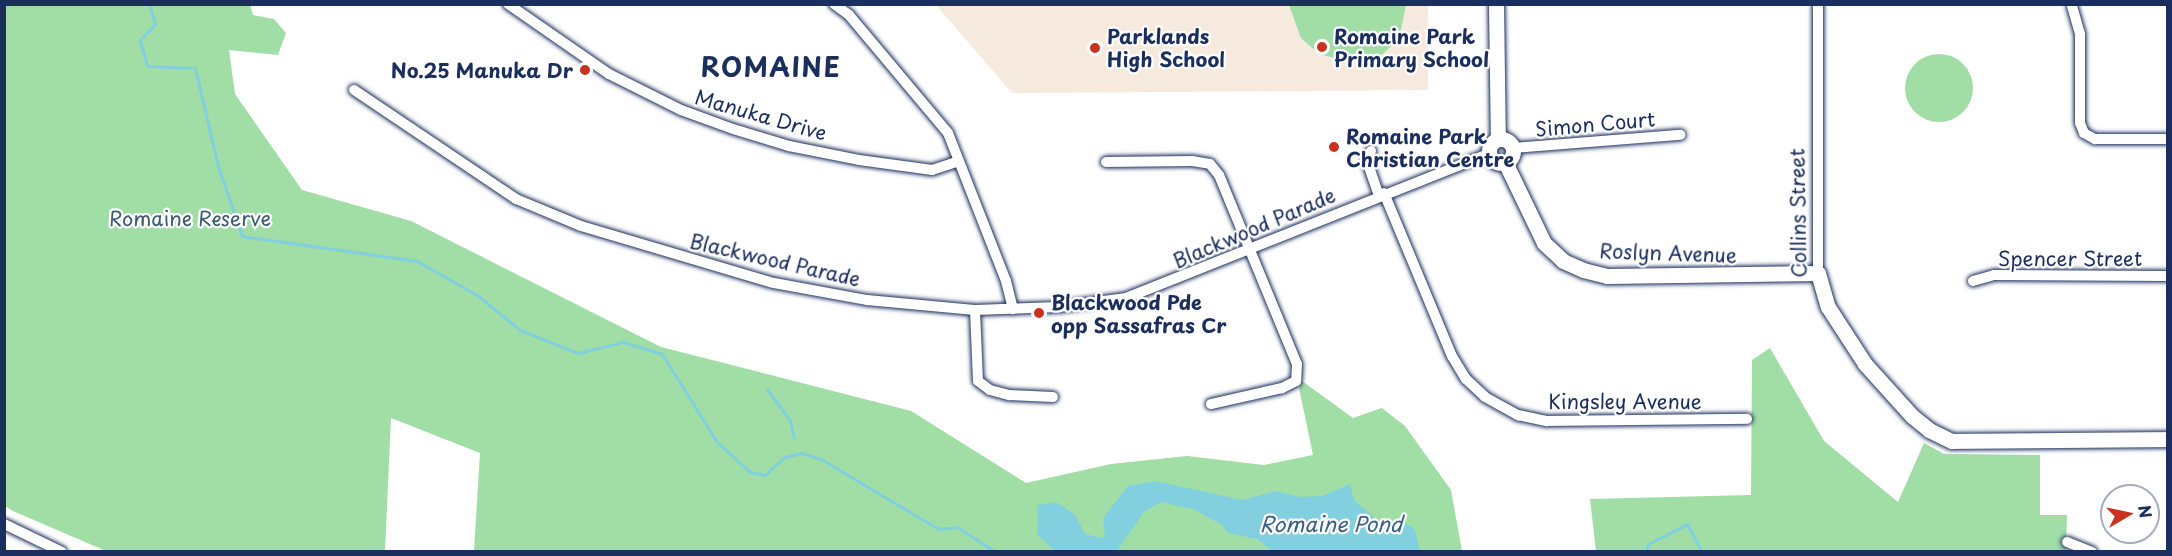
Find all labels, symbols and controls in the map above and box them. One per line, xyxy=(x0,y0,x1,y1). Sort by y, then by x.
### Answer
place label: Parklands High School xyxy=(1107,24,1226,71)
place label: Romaine Park Primary School xyxy=(1334,24,1489,71)
marker: Romaine Park Primary School xyxy=(1315,40,1329,54)
marker: Parklands High School xyxy=(1088,41,1102,55)
district label: ROMAINE xyxy=(702,51,840,83)
place label: No.25 Manuka Dr xyxy=(392,58,573,82)
marker: No.25 Manuka Dr xyxy=(578,63,592,77)
street label: Manuka Drive xyxy=(692,85,830,145)
street label: Simon Court xyxy=(1534,107,1656,141)
place label: Romaine Park Christian Centre xyxy=(1346,124,1515,171)
marker: Romaine Park Christian Centre xyxy=(1327,140,1341,154)
street label: Collins Street xyxy=(1785,148,1811,278)
street label: Blackwood Parade xyxy=(1169,183,1339,273)
park label: Romaine Reserve xyxy=(109,206,271,230)
street label: Blackwood Parade xyxy=(687,229,863,291)
street label: Roslyn Avenue xyxy=(1599,239,1737,267)
street label: Spencer Street xyxy=(1998,246,2142,270)
place label: Blackwood Pde opp Sassafras Cr xyxy=(1051,290,1227,337)
marker: Blackwood Pde opp Sassafras Cr xyxy=(1032,306,1046,320)
street label: Kingsley Avenue xyxy=(1548,389,1702,413)
north arrow xyxy=(2100,484,2160,544)
text: N xyxy=(2133,503,2159,520)
water label: Romaine Pond xyxy=(1259,510,1403,536)

